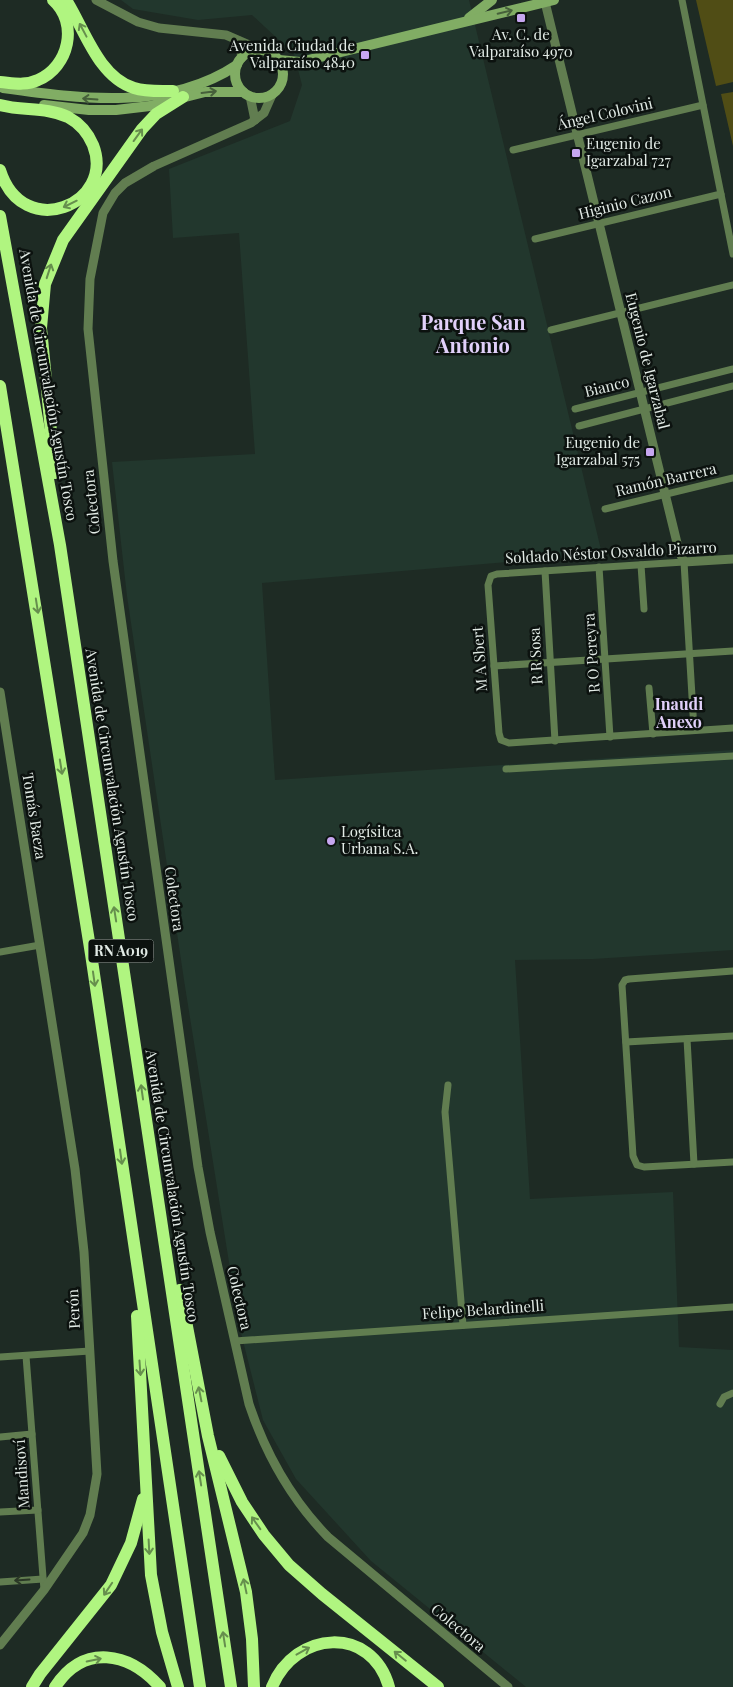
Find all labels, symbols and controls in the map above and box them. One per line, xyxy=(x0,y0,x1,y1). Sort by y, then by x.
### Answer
one-way arrow xyxy=(497,7,513,16)
marker: Av. C. de Valparaíso 4970 xyxy=(515,12,527,24)
one-way arrow xyxy=(78,22,88,37)
place label: Av. C. de Valparaíso 4970 xyxy=(468,24,573,61)
place label: Avenida Ciudad de Valparaíso 4840 xyxy=(228,35,355,72)
marker: Avenida Ciudad de Valparaíso 4840 xyxy=(359,49,371,61)
one-way arrow xyxy=(201,87,217,97)
street label: Ángel Colovini xyxy=(554,92,655,134)
one-way arrow xyxy=(83,94,99,103)
one-way arrow xyxy=(132,129,143,142)
place label: Eugenio de Igarzabal 727 xyxy=(586,133,671,170)
marker: Eugenio de Igarzabal 727 xyxy=(570,147,582,159)
street label: Higinio Cazon xyxy=(576,181,674,223)
one-way arrow xyxy=(63,200,78,209)
street label: Avenida de Circunvalación Agustín Tosco xyxy=(15,246,83,522)
one-way arrow xyxy=(45,263,55,279)
street label: Eugenio de Igarzabal xyxy=(621,290,675,431)
district label: Parque San Antonio xyxy=(421,308,526,358)
street label: Bianco xyxy=(582,371,631,401)
place label: Eugenio de Igarzabal 575 xyxy=(556,432,640,469)
marker: Eugenio de Igarzabal 575 xyxy=(644,446,656,458)
street label: Ramón Barrera xyxy=(613,458,719,500)
street label: Colectora xyxy=(78,468,104,536)
street label: Soldado Néstor Osvaldo Pizarro xyxy=(505,536,717,568)
one-way arrow xyxy=(32,598,42,614)
street label: R O Pereyra xyxy=(578,612,604,694)
street label: M A Sbert xyxy=(467,625,491,692)
street label: R R Sosa xyxy=(523,627,546,685)
street label: Avenida de Circunvalación Agustín Tosco xyxy=(81,646,144,923)
district label: Inaudi Anexo xyxy=(655,693,703,732)
one-way arrow xyxy=(57,759,67,775)
street label: Tomás Baeza xyxy=(18,771,52,861)
place label: Logísitca Urbana S.A. xyxy=(341,821,418,858)
marker: Logísitca Urbana S.A. xyxy=(325,835,337,847)
street label: Colectora xyxy=(161,865,189,933)
one-way arrow xyxy=(110,907,120,923)
road number: RN A019 xyxy=(88,939,154,962)
one-way arrow xyxy=(90,971,100,987)
street label: Avenida de Circunvalación Agustín Tosco xyxy=(141,1047,204,1324)
one-way arrow xyxy=(137,1085,147,1101)
one-way arrow xyxy=(116,1149,126,1165)
street label: Colectora xyxy=(223,1264,257,1332)
street label: Perón xyxy=(62,1289,84,1329)
street label: Felipe Belardinelli xyxy=(421,1295,545,1323)
one-way arrow xyxy=(135,1359,144,1375)
one-way arrow xyxy=(194,1386,204,1402)
street label: Mandisoví xyxy=(9,1438,33,1509)
one-way arrow xyxy=(194,1471,204,1487)
one-way arrow xyxy=(251,1516,261,1530)
one-way arrow xyxy=(145,1539,154,1555)
one-way arrow xyxy=(14,1576,30,1585)
one-way arrow xyxy=(239,1579,249,1595)
one-way arrow xyxy=(103,1581,113,1595)
street label: Colectora xyxy=(427,1599,490,1656)
one-way arrow xyxy=(219,1631,229,1647)
one-way arrow xyxy=(295,1645,309,1655)
one-way arrow xyxy=(394,1651,407,1662)
one-way arrow xyxy=(86,1655,102,1664)

